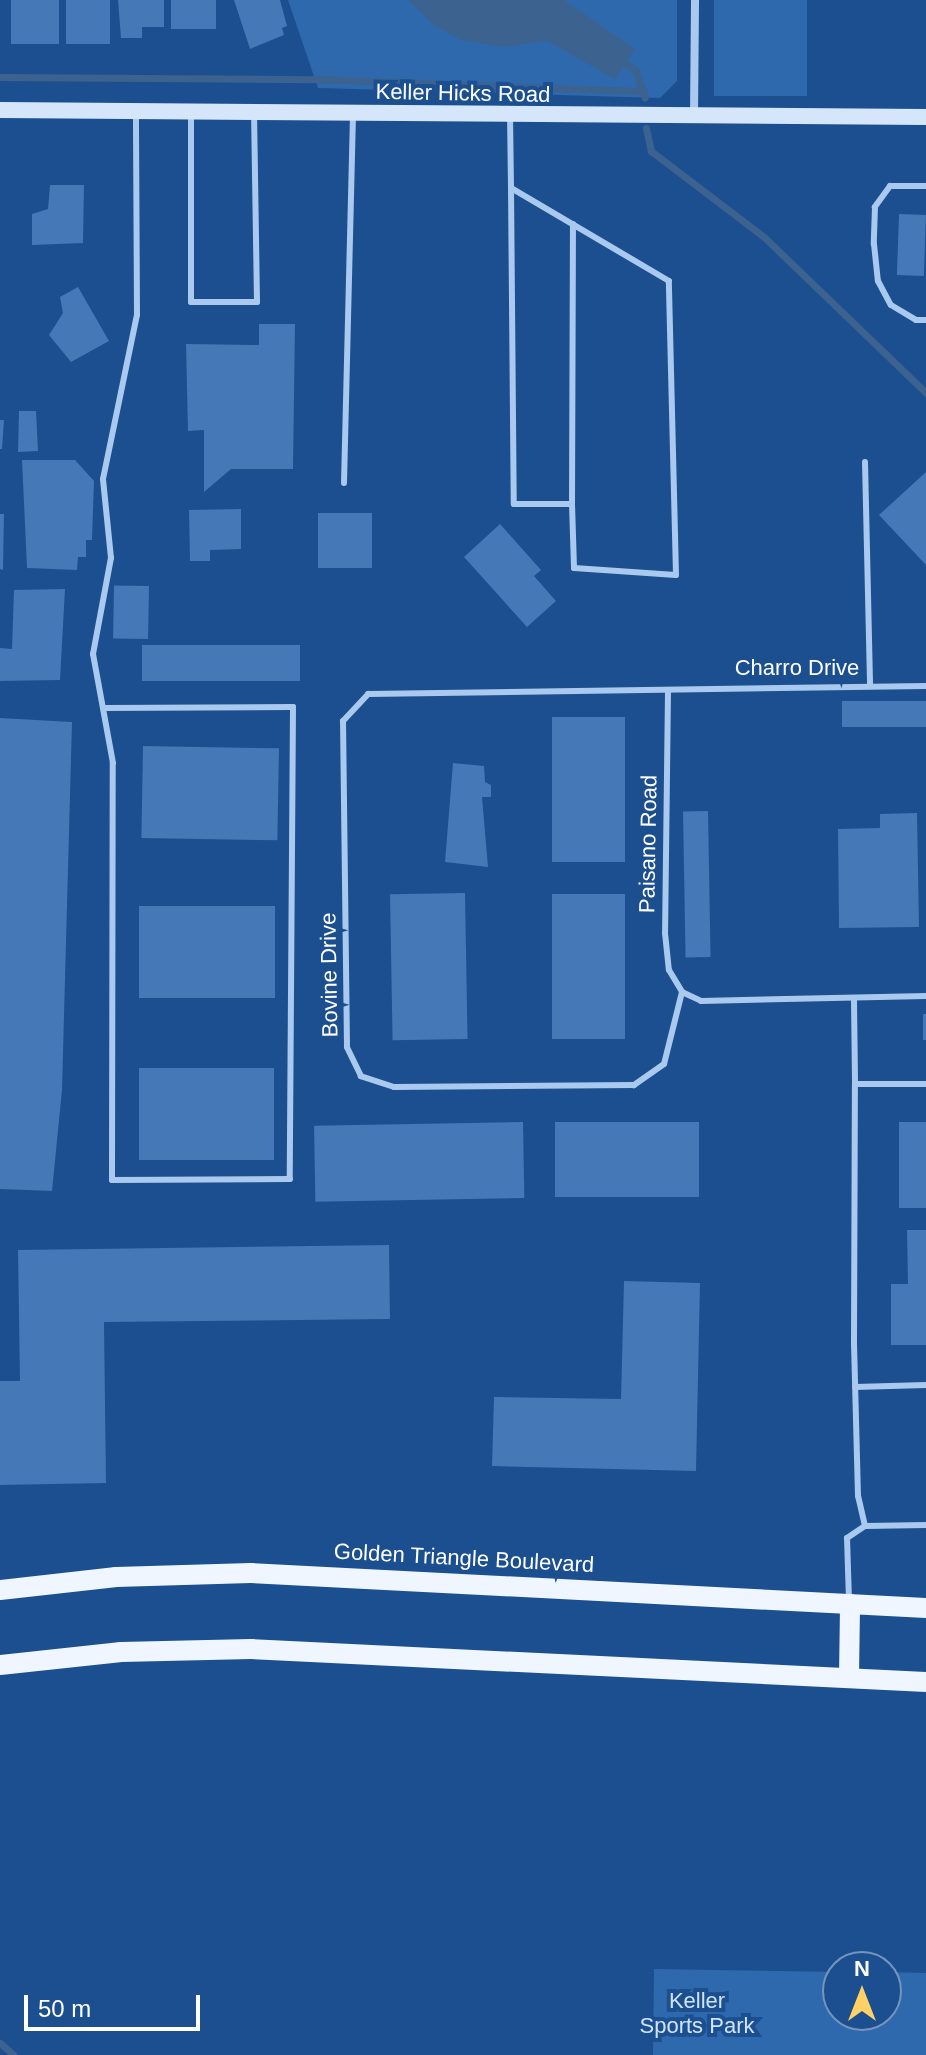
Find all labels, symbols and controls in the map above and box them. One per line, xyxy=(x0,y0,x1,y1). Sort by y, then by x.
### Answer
street label: Keller Hicks Road xyxy=(375,78,551,108)
street label: Charro Drive xyxy=(735,655,859,681)
street label: Paisano Road xyxy=(634,775,662,913)
street label: Bovine Drive xyxy=(315,912,343,1038)
street label: Golden Triangle Boulevard xyxy=(333,1538,595,1578)
north arrow xyxy=(822,1951,902,2031)
text: N xyxy=(854,1956,870,1981)
scale bar xyxy=(28,1979,204,2029)
park label: Keller Sports Park xyxy=(640,1987,754,2038)
text: 50 m xyxy=(38,1995,91,2022)

